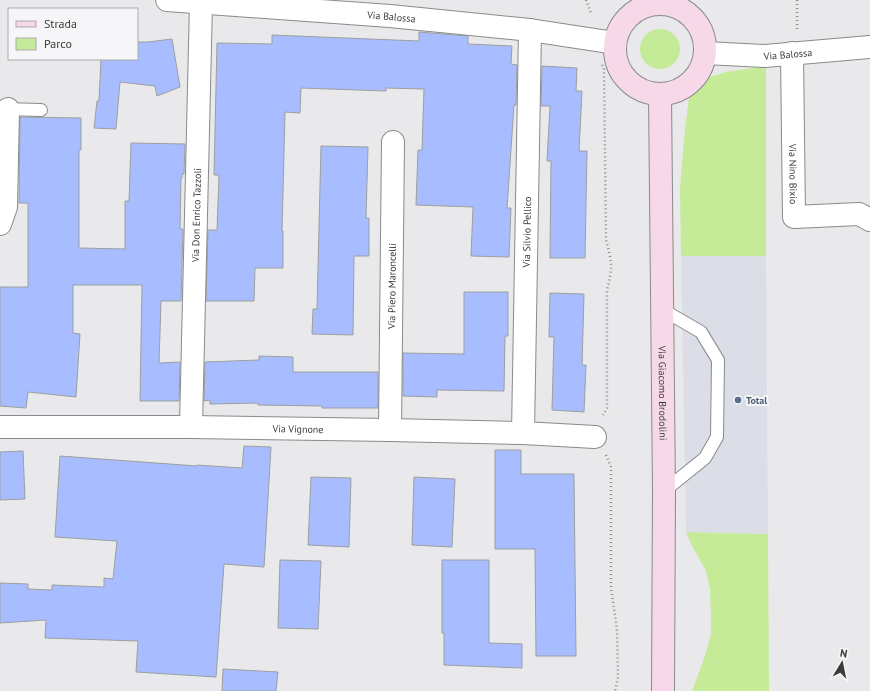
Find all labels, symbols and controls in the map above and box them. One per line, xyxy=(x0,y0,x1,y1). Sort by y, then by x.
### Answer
legend xyxy=(8,8,138,60)
street label: Via Balossa xyxy=(366,8,416,26)
text: Strada xyxy=(44,16,77,31)
text: Parco xyxy=(44,36,72,51)
street label: Via Balossa xyxy=(762,46,813,63)
street label: Via Nino Bixio xyxy=(786,143,800,204)
street label: Via Don Enrico Tazzoli xyxy=(189,168,204,263)
street label: Via Silvio Pellico xyxy=(520,196,534,269)
street label: Via Piero Maroncelli xyxy=(385,243,399,330)
street label: Via Giacomo Brodolini xyxy=(656,345,669,440)
place label: Total xyxy=(746,394,767,407)
marker: Total xyxy=(733,395,743,405)
street label: Via Vignone xyxy=(271,422,324,436)
north arrow xyxy=(822,643,862,683)
text: N xyxy=(839,646,849,661)

